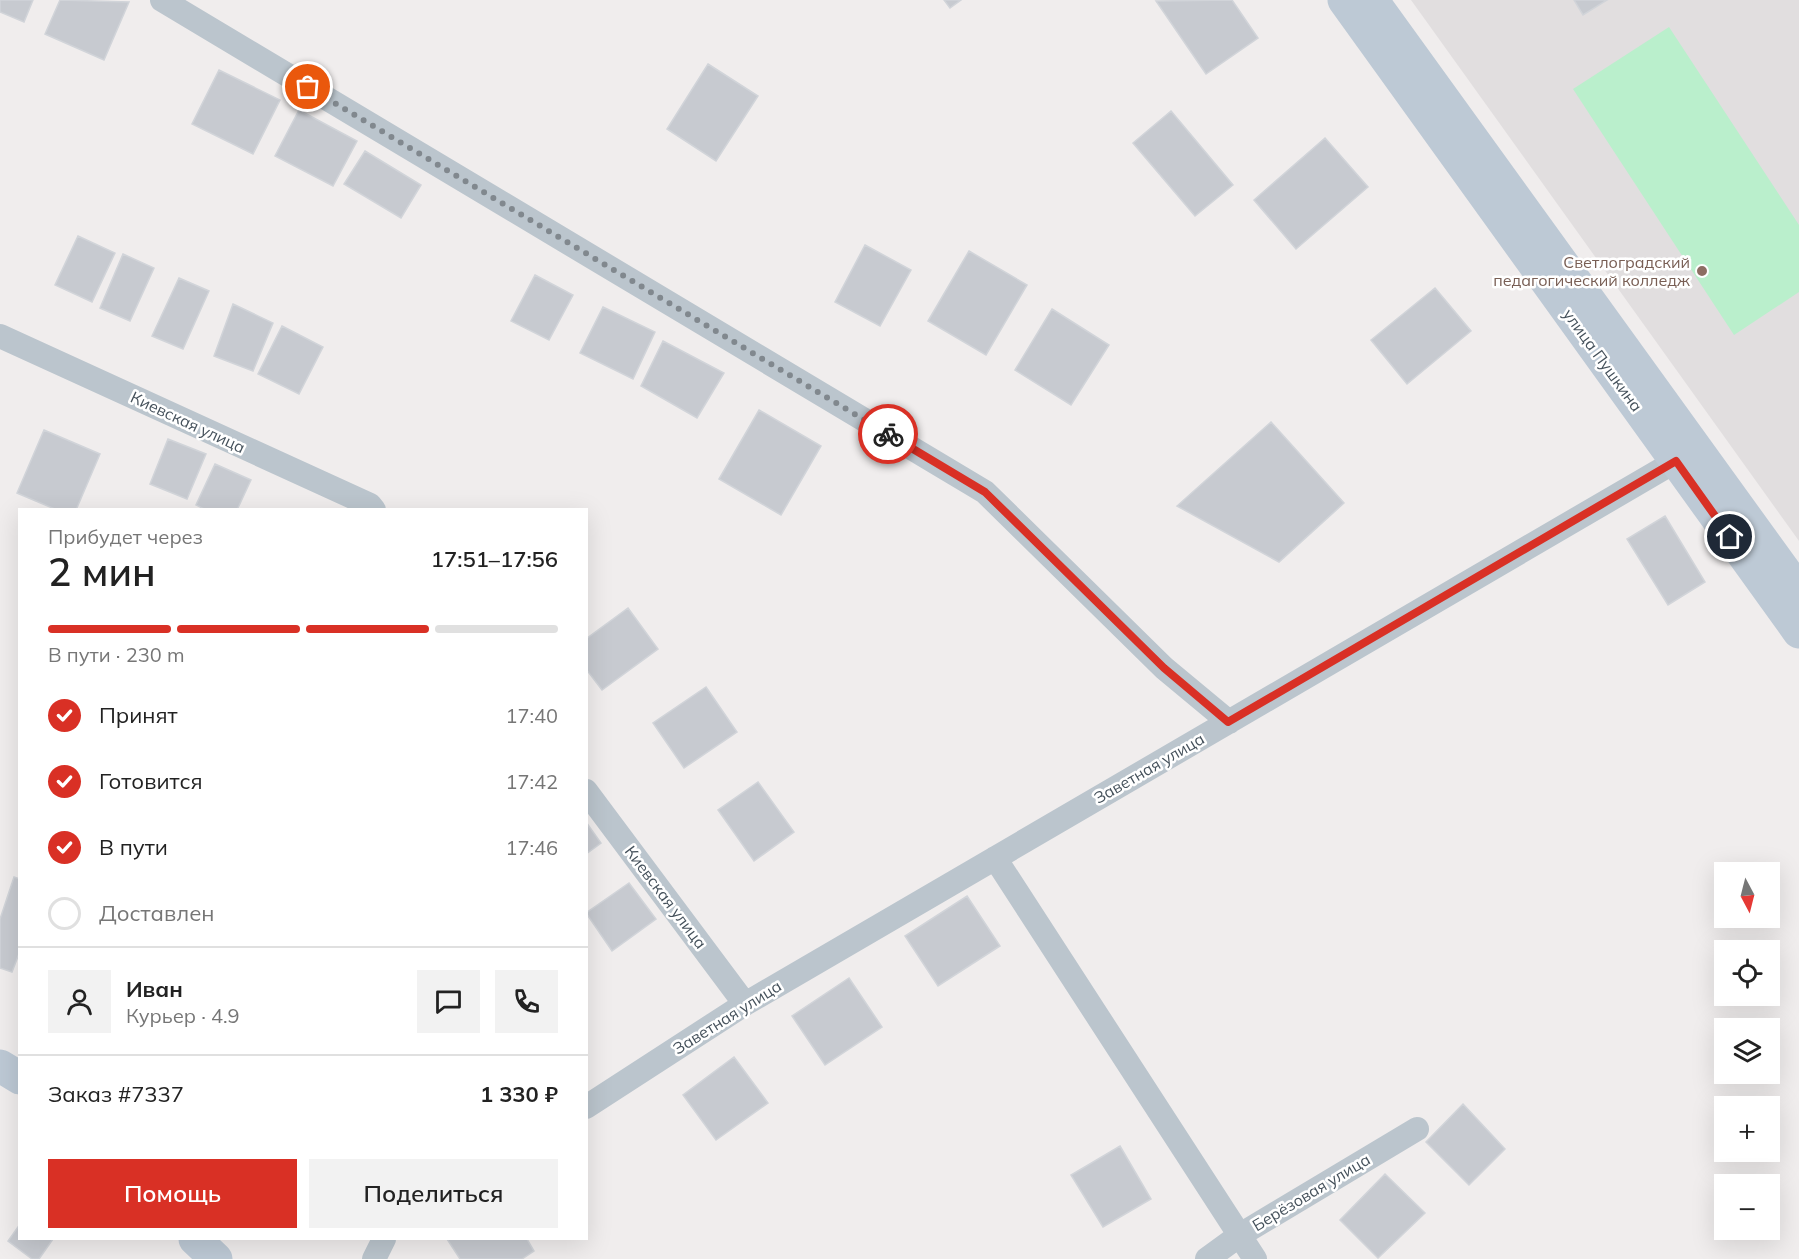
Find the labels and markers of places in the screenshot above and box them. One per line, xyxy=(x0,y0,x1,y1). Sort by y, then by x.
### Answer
pin xyxy=(282,61,333,112)
place label: Светлоградский педагогический колледж xyxy=(1493,252,1690,290)
marker: Светлоградский педагогический колледж xyxy=(1695,264,1709,278)
pin xyxy=(1704,511,1755,562)

